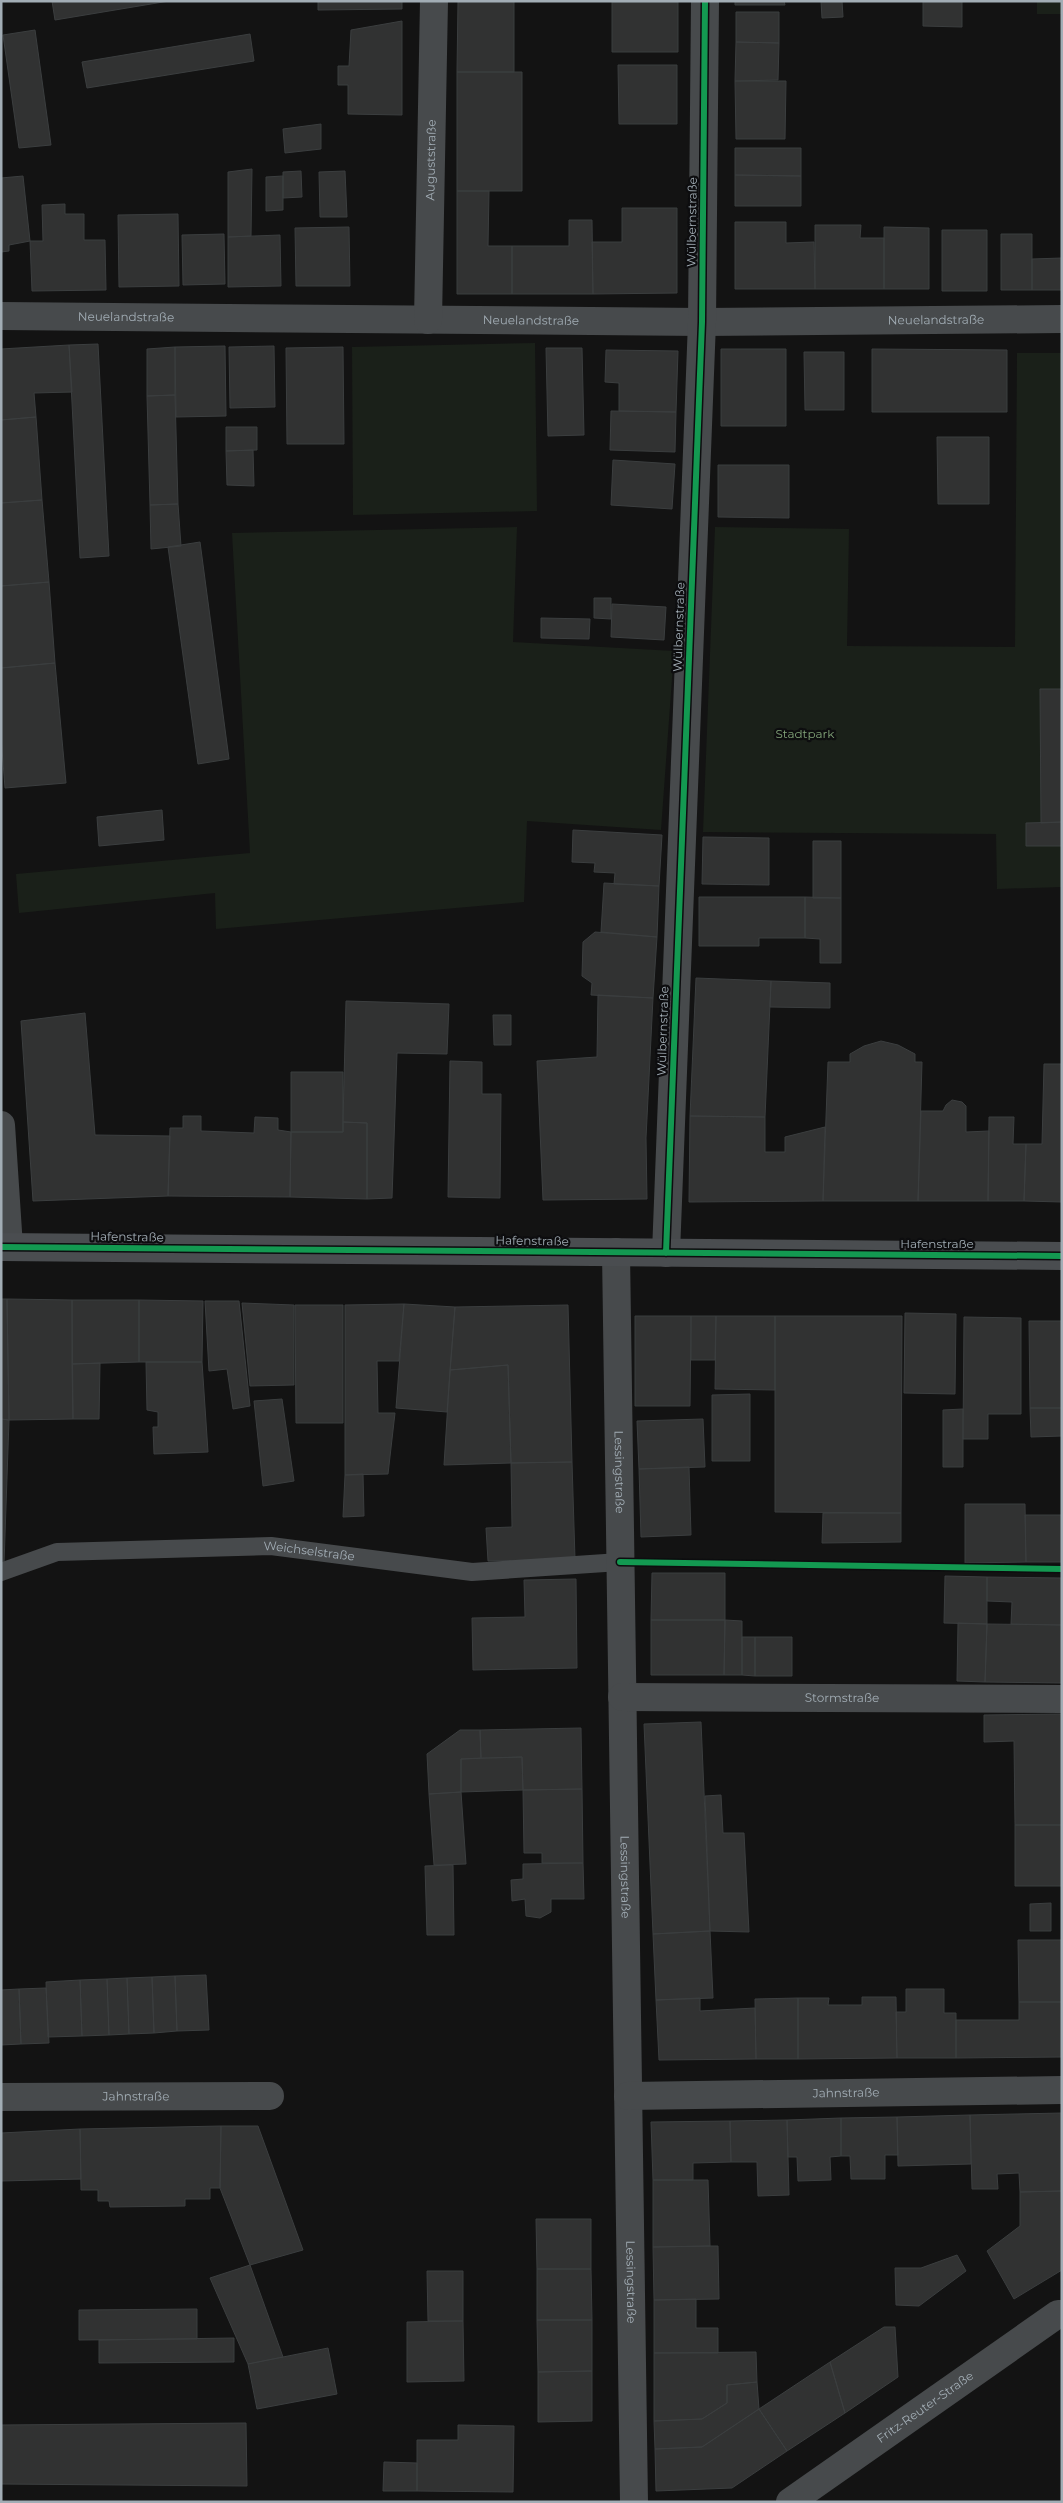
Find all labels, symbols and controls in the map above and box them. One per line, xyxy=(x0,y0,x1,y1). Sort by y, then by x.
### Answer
street label: Auguststraße xyxy=(422,119,439,201)
street label: Wülbernstraße xyxy=(683,177,700,267)
street label: Neuelandstraße xyxy=(78,309,174,324)
street label: Neuelandstraße xyxy=(483,312,579,328)
street label: Neuelandstraße xyxy=(888,312,984,327)
street label: Wülbernstraße xyxy=(669,582,688,672)
park label: Stadtpark xyxy=(775,726,835,741)
street label: Wülbernstraße xyxy=(653,986,672,1076)
street label: Hafenstraße xyxy=(90,1228,164,1245)
street label: Hafenstraße xyxy=(495,1232,569,1249)
street label: Hafenstraße xyxy=(900,1236,974,1251)
street label: Lessingstraße xyxy=(612,1430,628,1514)
street label: Weichselstraße xyxy=(263,1538,356,1564)
street label: Stormstraße xyxy=(805,1690,879,1705)
street label: Lessingstraße xyxy=(617,1835,634,1919)
street label: Jahnstraße xyxy=(811,2085,879,2100)
street label: Jahnstraße xyxy=(102,2088,169,2104)
street label: Lessingstraße xyxy=(623,2240,639,2323)
street label: Fritz-Reuter-Straße xyxy=(874,2368,976,2446)

